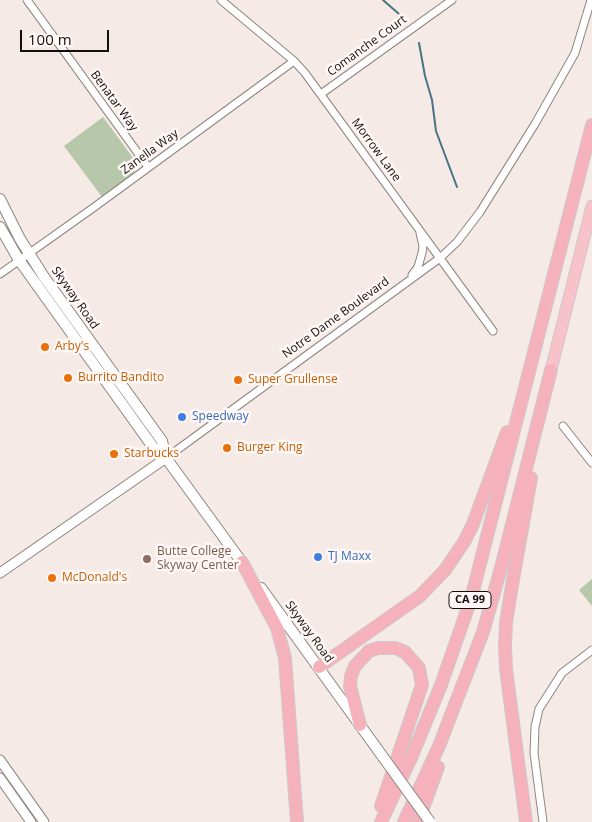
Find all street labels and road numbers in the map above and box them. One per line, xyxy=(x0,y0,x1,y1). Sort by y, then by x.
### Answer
street label: Comanche Court xyxy=(325,12,409,80)
street label: Benatar Way xyxy=(87,68,141,134)
street label: Morrow Lane xyxy=(348,116,404,184)
street label: Zanella Way xyxy=(119,126,181,178)
street label: Skyway Road xyxy=(48,264,102,332)
street label: Notre Dame Boulevard xyxy=(280,274,392,362)
road number: CA 99 xyxy=(449,592,491,608)
street label: Skyway Road xyxy=(282,598,336,666)

